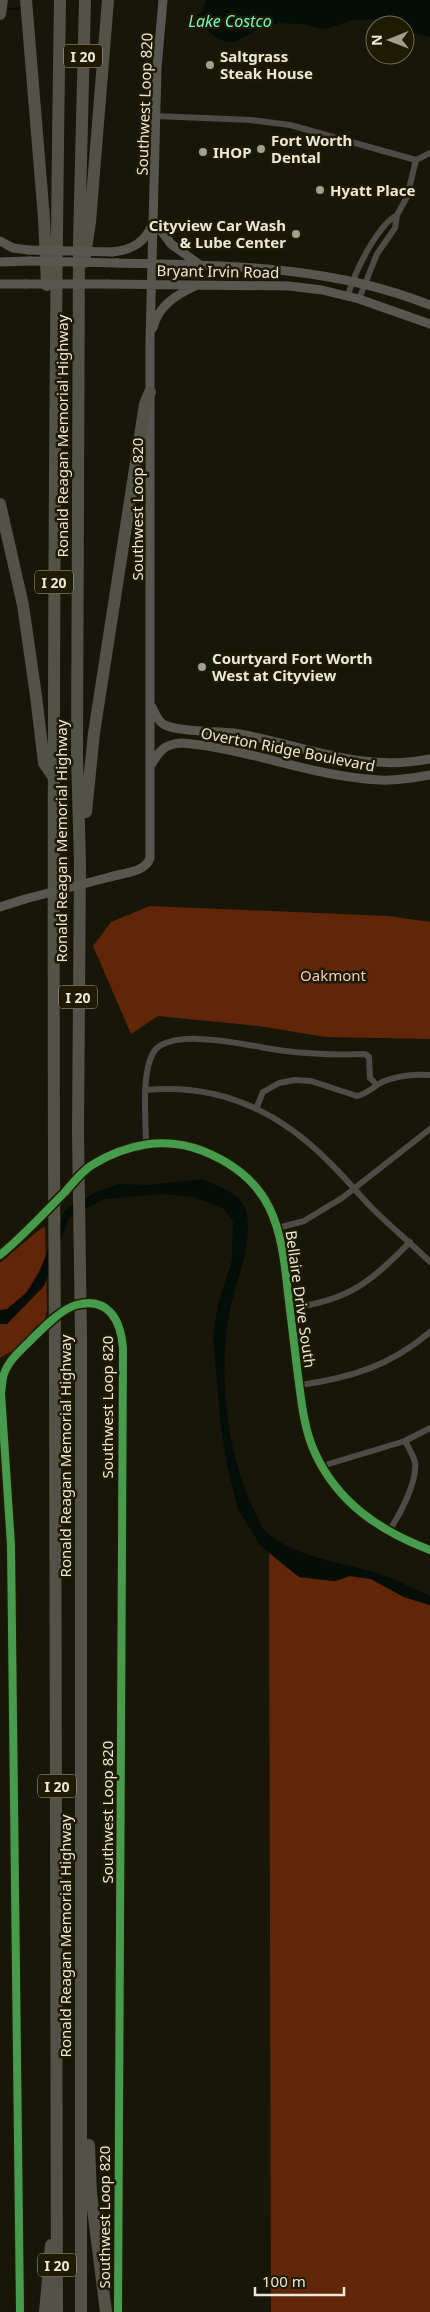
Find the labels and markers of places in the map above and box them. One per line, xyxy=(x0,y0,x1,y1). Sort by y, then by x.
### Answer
place label: Saltgrass Steak House xyxy=(220,46,313,83)
marker: Saltgrass Steak House xyxy=(204,59,216,71)
place label: Fort Worth Dental xyxy=(271,130,352,167)
place label: IHOP xyxy=(213,142,252,162)
marker: Fort Worth Dental xyxy=(255,143,267,155)
marker: IHOP xyxy=(197,146,209,158)
place label: Hyatt Place xyxy=(330,180,415,200)
marker: Hyatt Place xyxy=(314,184,326,196)
place label: Cityview Car Wash & Lube Center xyxy=(149,215,286,252)
marker: Cityview Car Wash & Lube Center xyxy=(290,228,302,240)
place label: Courtyard Fort Worth West at Cityview xyxy=(212,648,373,685)
marker: Courtyard Fort Worth West at Cityview xyxy=(196,661,208,673)

